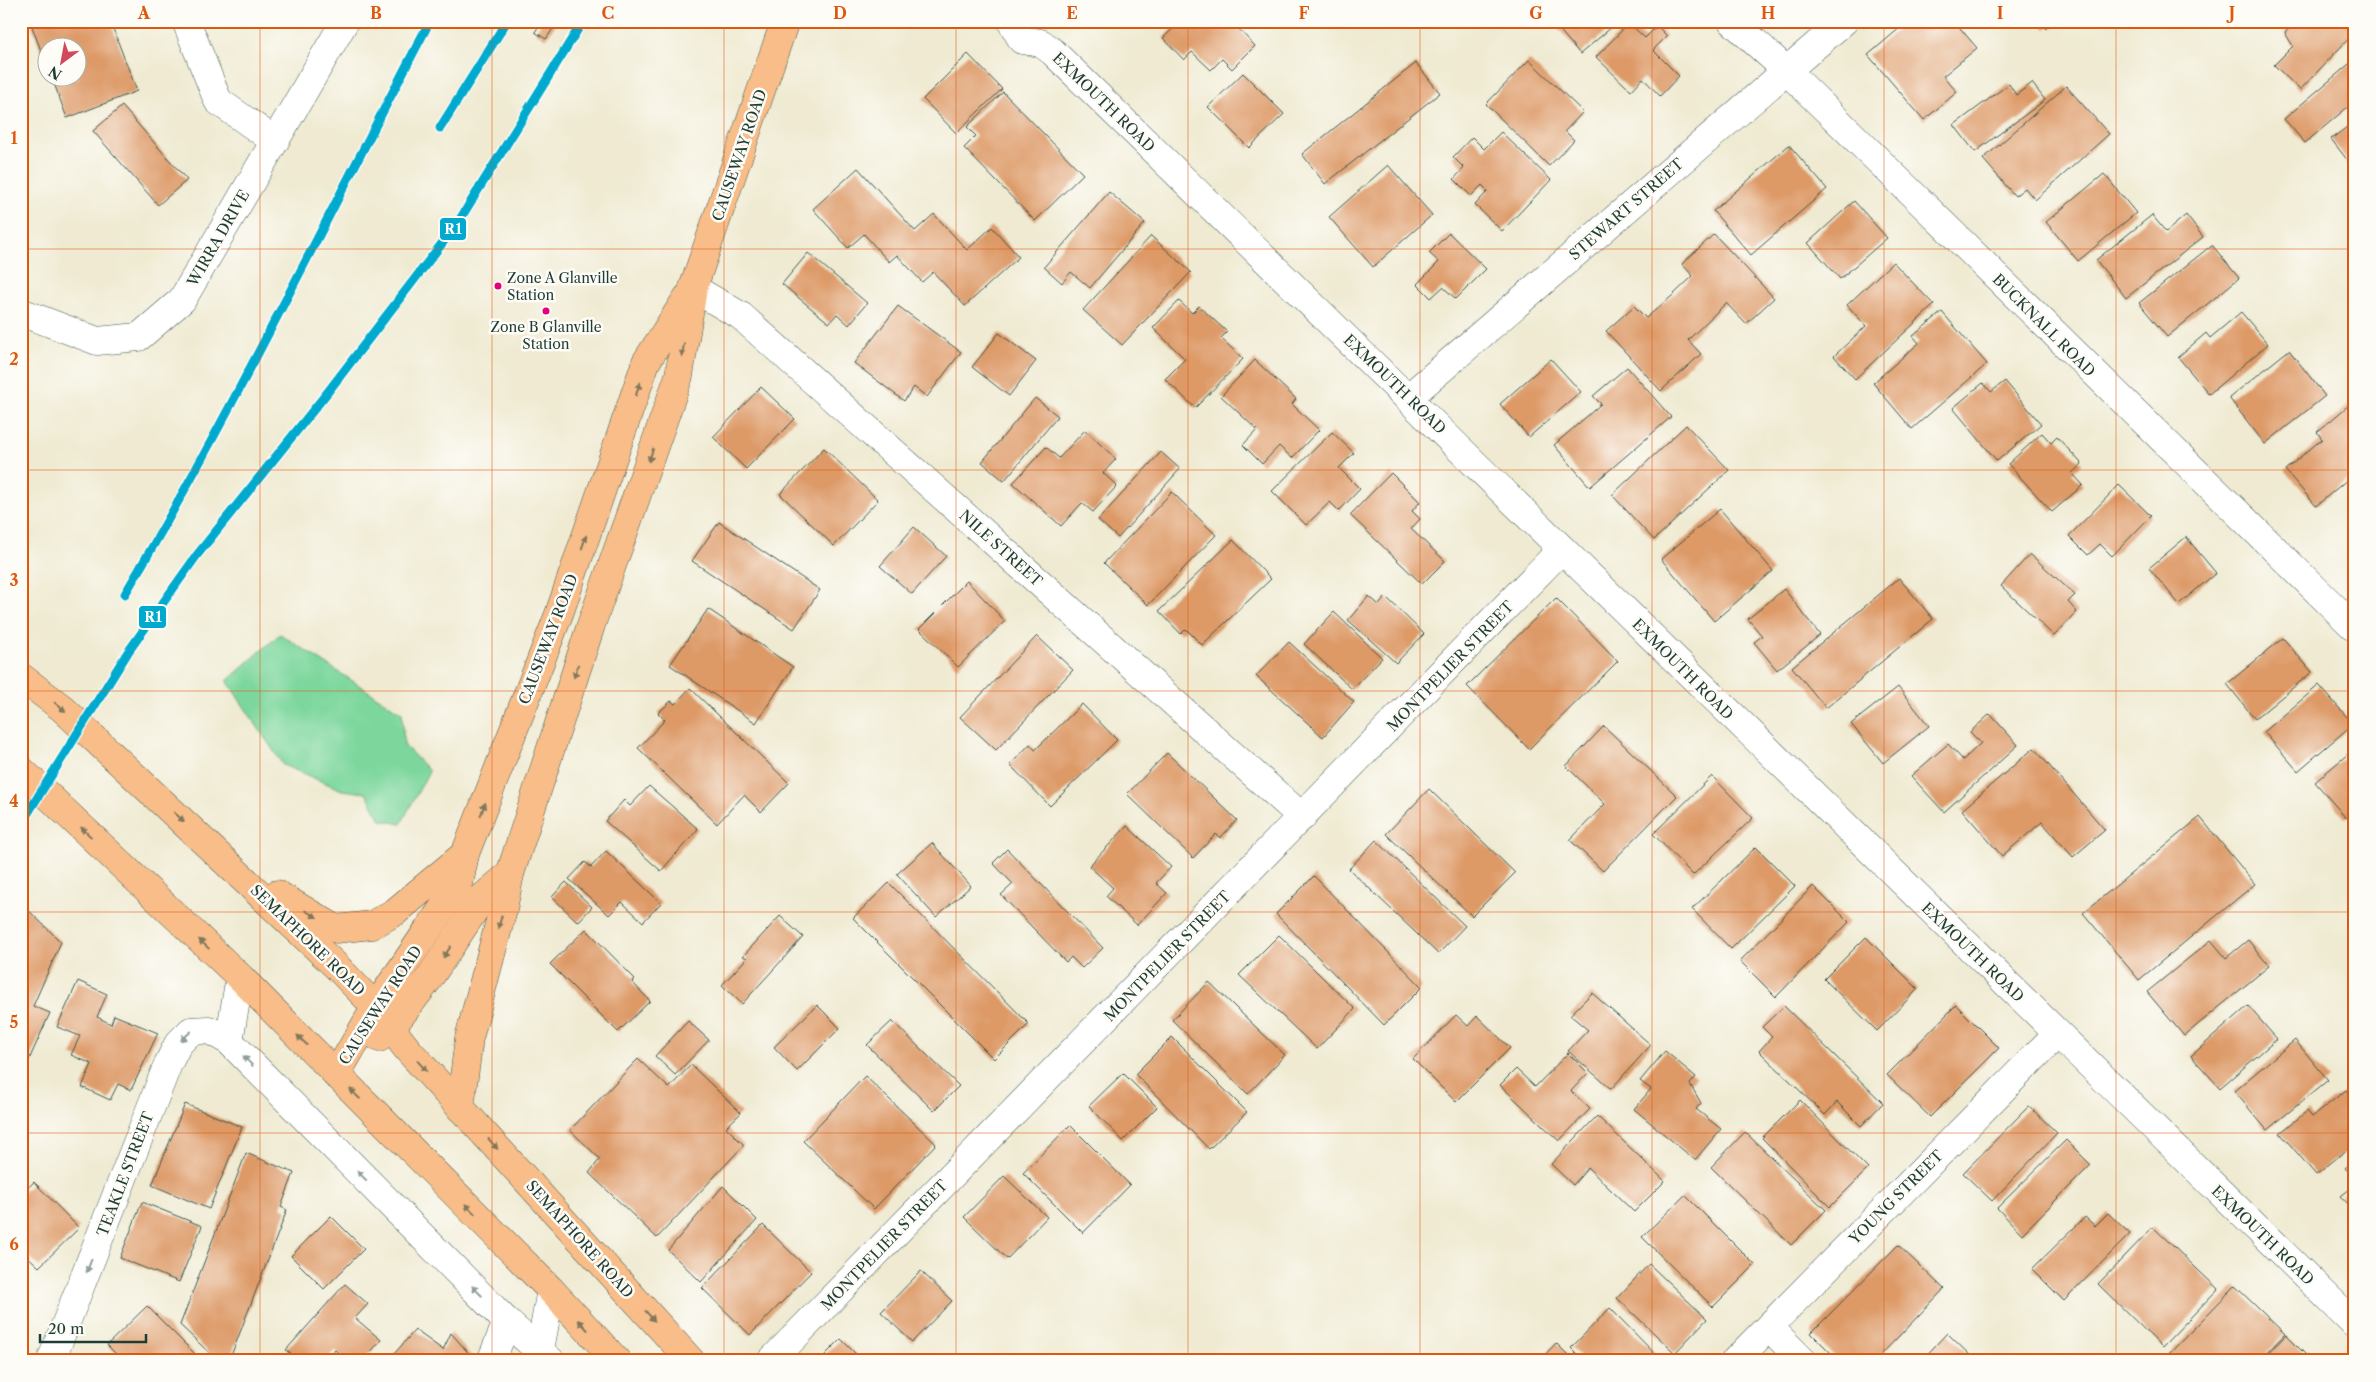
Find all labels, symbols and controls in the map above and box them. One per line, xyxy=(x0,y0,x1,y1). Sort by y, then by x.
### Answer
text: A xyxy=(137,3,151,23)
text: B xyxy=(370,3,382,23)
text: C xyxy=(602,3,614,23)
text: D xyxy=(833,3,847,23)
text: E xyxy=(1066,3,1078,23)
text: F xyxy=(1299,3,1310,23)
text: G xyxy=(1529,3,1543,23)
text: H xyxy=(1761,3,1775,23)
text: I xyxy=(1997,3,2004,23)
text: J xyxy=(2226,3,2235,23)
north arrow xyxy=(38,38,88,88)
street label: EXMOUTH ROAD xyxy=(1049,48,1159,156)
text: N xyxy=(45,62,65,84)
street label: CAUSEWAY ROAD xyxy=(708,87,770,223)
text: 1 xyxy=(10,128,18,148)
street label: STEWART STREET xyxy=(1565,154,1688,264)
street label: WIRRA DRIVE xyxy=(182,186,253,291)
line badge: R1 xyxy=(439,217,467,241)
text: R1 xyxy=(444,220,462,238)
place label: Zone A Glanville Station xyxy=(507,269,618,304)
street label: BUCKNALL ROAD xyxy=(1989,270,2099,380)
marker: Zone A Glanville Station xyxy=(493,281,503,291)
marker: Zone B Glanville Station xyxy=(541,306,551,316)
place label: Zone B Glanville Station xyxy=(490,318,602,353)
street label: EXMOUTH ROAD xyxy=(1340,330,1450,438)
one-way arrow xyxy=(679,342,687,358)
text: 2 xyxy=(9,349,19,369)
one-way arrow xyxy=(634,381,642,396)
one-way arrow xyxy=(646,448,654,463)
street label: NILE STREET xyxy=(956,506,1047,591)
one-way arrow xyxy=(581,535,588,550)
text: 3 xyxy=(9,570,19,590)
street label: CAUSEWAY ROAD xyxy=(514,571,582,707)
street label: MONTPELIER STREET xyxy=(1383,596,1518,735)
line badge: R1 xyxy=(138,605,167,629)
text: R1 xyxy=(144,608,162,626)
street label: EXMOUTH ROAD xyxy=(1628,614,1738,724)
one-way arrow xyxy=(571,664,579,679)
one-way arrow xyxy=(53,701,66,712)
text: 4 xyxy=(9,791,19,811)
one-way arrow xyxy=(479,801,487,816)
one-way arrow xyxy=(173,811,185,823)
one-way arrow xyxy=(81,826,93,838)
street label: SEMAPHORE ROAD xyxy=(247,880,369,1000)
street label: MONTPELIER STREET xyxy=(1100,886,1235,1025)
street label: EXMOUTH ROAD xyxy=(1918,898,2028,1006)
one-way arrow xyxy=(304,910,318,918)
one-way arrow xyxy=(496,915,504,930)
one-way arrow xyxy=(199,938,211,950)
street label: CAUSEWAY ROAD xyxy=(334,942,426,1068)
one-way arrow xyxy=(442,946,451,959)
text: 5 xyxy=(10,1012,19,1032)
one-way arrow xyxy=(179,1031,192,1042)
one-way arrow xyxy=(296,1034,308,1046)
one-way arrow xyxy=(242,1055,254,1067)
one-way arrow xyxy=(416,1059,428,1071)
one-way arrow xyxy=(349,1088,361,1100)
street label: TEAKLE STREET xyxy=(93,1108,158,1239)
one-way arrow xyxy=(487,1138,499,1150)
street label: YOUNG STREET xyxy=(1844,1145,1948,1249)
one-way arrow xyxy=(356,1171,368,1183)
street label: MONTPELIER STREET xyxy=(817,1175,952,1314)
street label: SEMAPHORE ROAD xyxy=(522,1176,638,1302)
street label: EXMOUTH ROAD xyxy=(2208,1181,2318,1289)
one-way arrow xyxy=(464,1203,476,1215)
text: 6 xyxy=(9,1234,19,1254)
one-way arrow xyxy=(85,1258,92,1273)
one-way arrow xyxy=(471,1286,483,1298)
one-way arrow xyxy=(644,1309,656,1321)
scale bar xyxy=(40,1312,146,1344)
text: 20 m xyxy=(48,1319,84,1338)
one-way arrow xyxy=(577,1320,589,1332)

